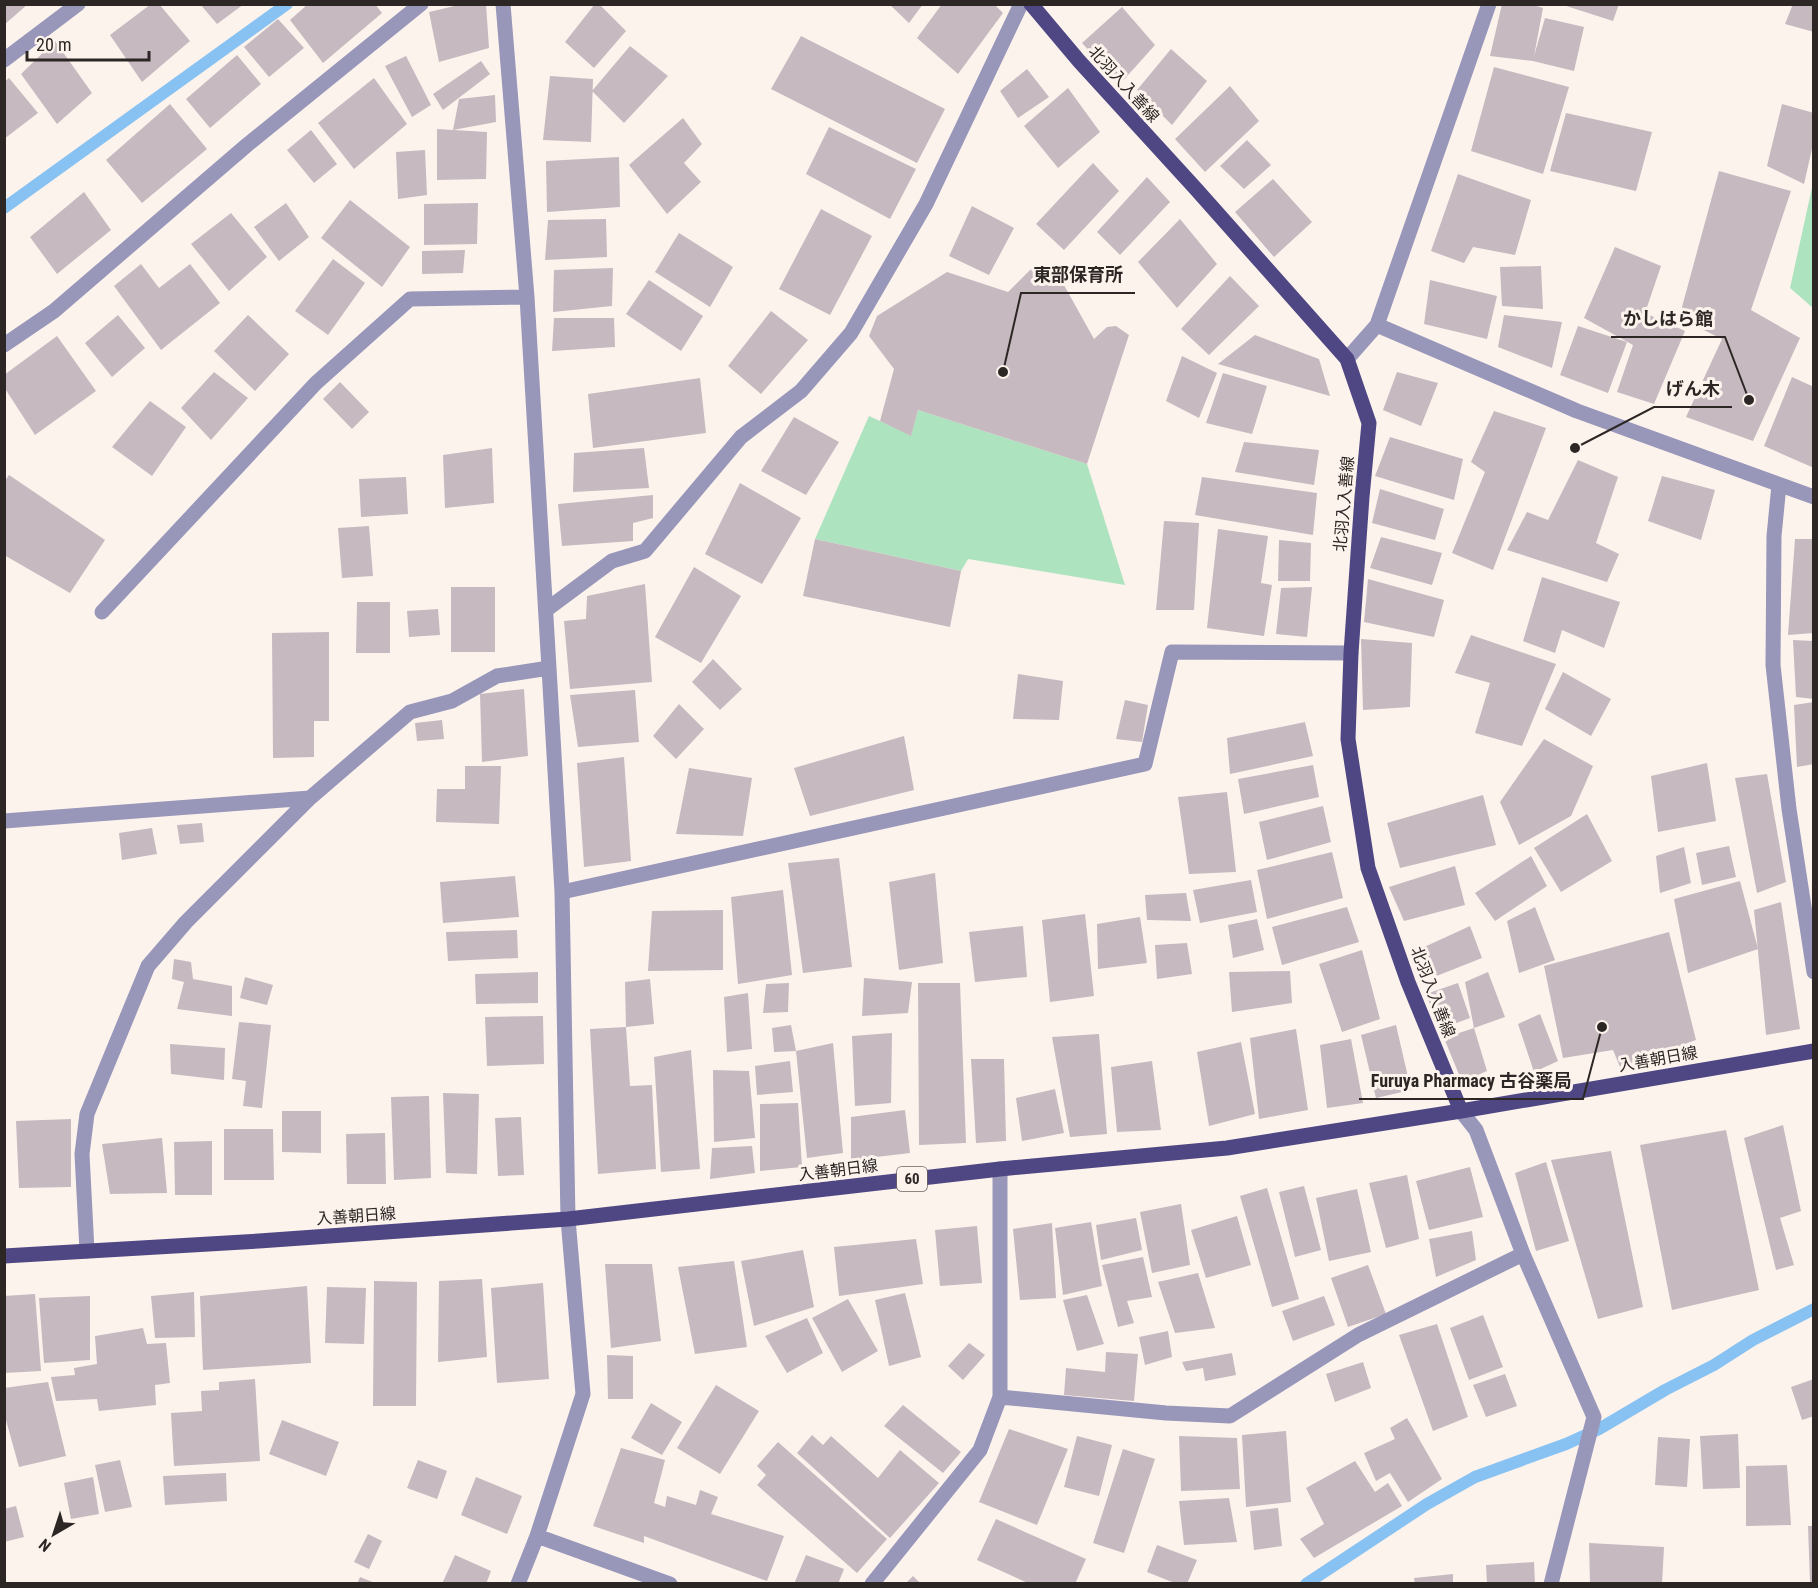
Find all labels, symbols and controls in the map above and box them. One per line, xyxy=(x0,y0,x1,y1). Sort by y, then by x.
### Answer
scale bar xyxy=(27,24,148,62)
text: 20 m xyxy=(36,34,71,55)
street label: 北羽入入善線 xyxy=(1085,42,1163,126)
callout: 東部保育所 xyxy=(1021,257,1135,293)
text: 東部保育所 xyxy=(1033,264,1123,285)
callout: かしはら館 xyxy=(1611,301,1725,337)
text: かしはら館 xyxy=(1623,308,1713,329)
callout: げん木 xyxy=(1654,371,1732,407)
text: げん木 xyxy=(1666,378,1720,399)
street label: 北羽入入善線 xyxy=(1330,455,1358,553)
street label: 北羽入入善線 xyxy=(1407,944,1459,1040)
street label: 入善朝日線 xyxy=(1617,1043,1699,1075)
callout: Furuya Pharmacy 古谷薬局 xyxy=(1359,1063,1583,1099)
text: Furuya Pharmacy 古谷薬局 xyxy=(1371,1070,1571,1091)
street label: 入善朝日線 xyxy=(797,1156,879,1184)
road number: 60 xyxy=(897,1167,927,1191)
street label: 入善朝日線 xyxy=(315,1204,397,1228)
north arrow xyxy=(24,1504,84,1564)
text: N xyxy=(35,1535,55,1556)

